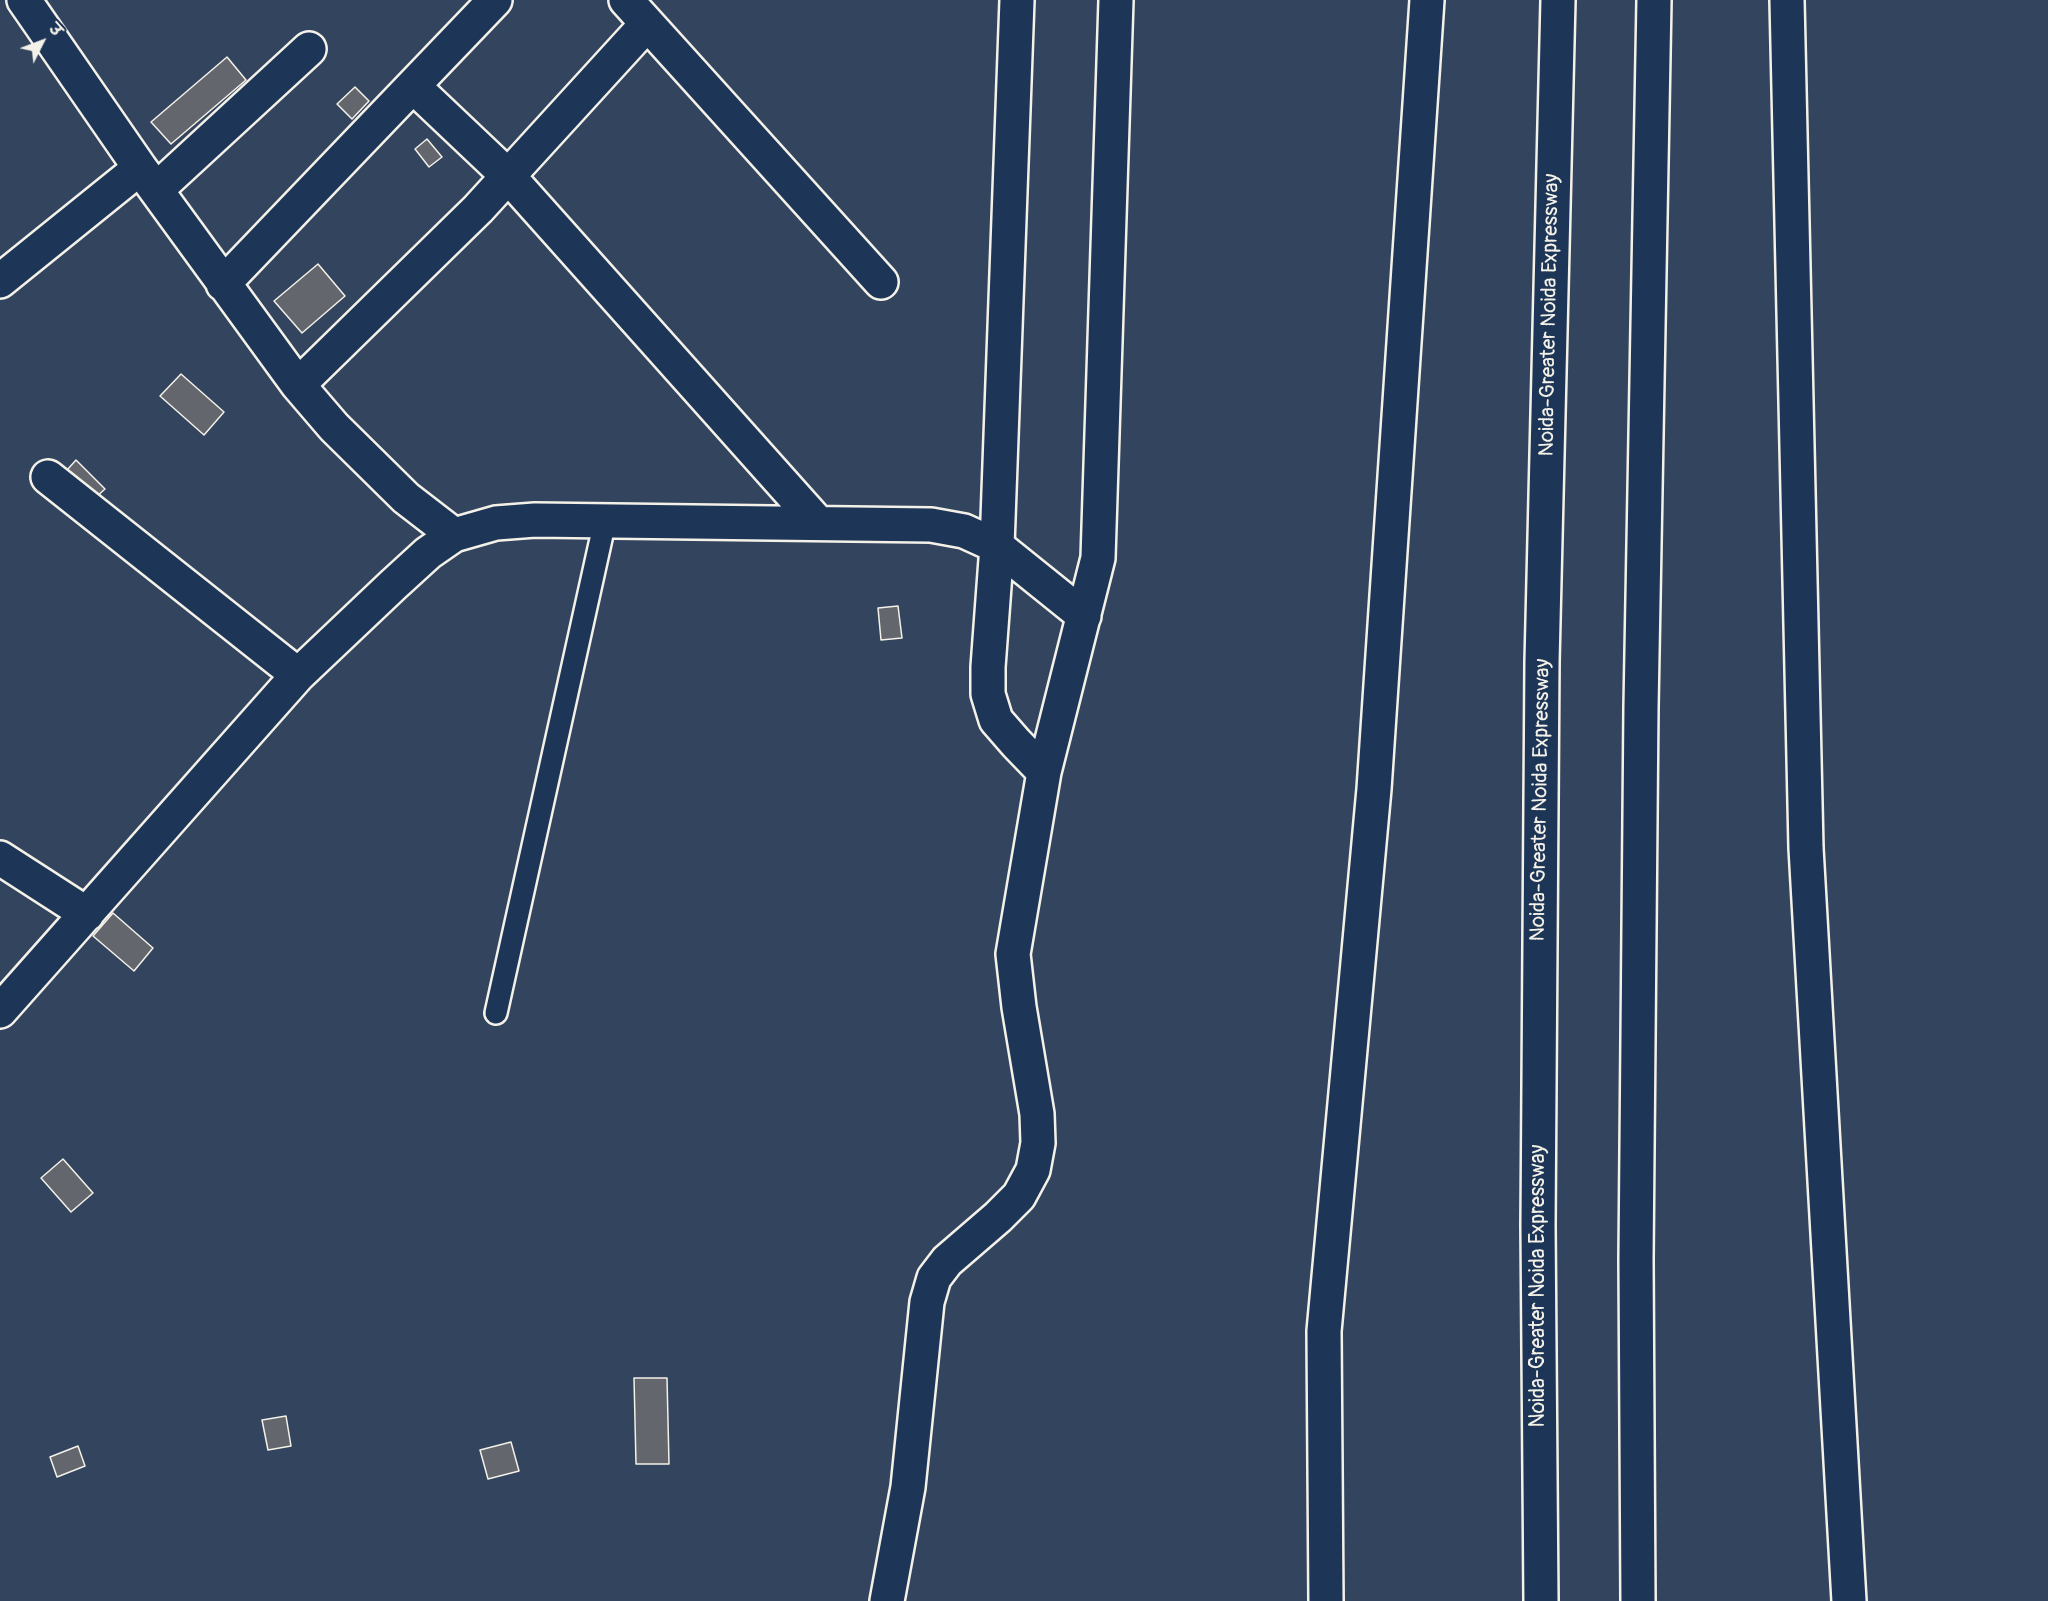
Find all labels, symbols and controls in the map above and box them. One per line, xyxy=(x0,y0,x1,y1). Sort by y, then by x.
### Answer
north arrow xyxy=(12,12,72,72)
text: उ xyxy=(44,19,66,41)
street label: Noida-Greater Noida Expressway xyxy=(1535,173,1565,457)
street label: Noida-Greater Noida Expressway xyxy=(1526,658,1556,942)
street label: Noida-Greater Noida Expressway xyxy=(1526,1145,1552,1427)

